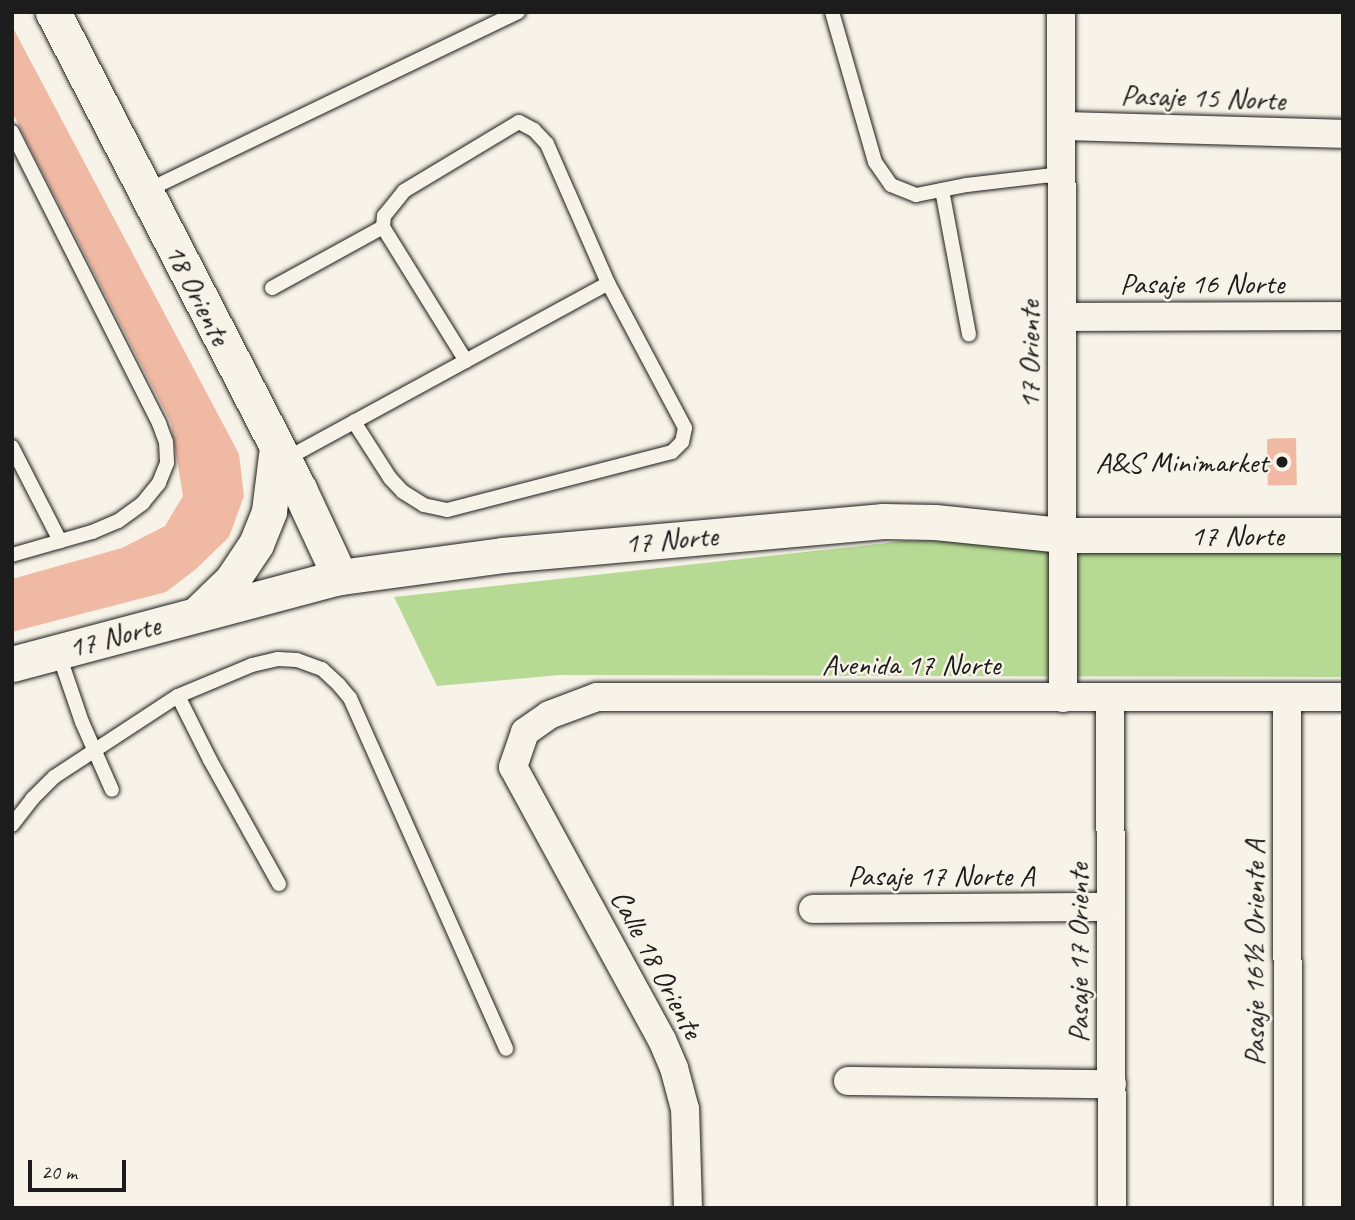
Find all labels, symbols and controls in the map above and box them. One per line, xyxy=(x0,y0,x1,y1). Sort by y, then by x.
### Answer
street label: Pasaje 15 Norte xyxy=(1120,76,1286,118)
street label: 18 Oriente xyxy=(157,237,239,351)
street label: Pasaje 16 Norte xyxy=(1120,265,1284,301)
street label: 17 Oriente xyxy=(1011,301,1047,409)
place label: A&S Minimarket xyxy=(1095,444,1268,480)
marker: A&S Minimarket xyxy=(1274,454,1290,470)
street label: 17 Norte xyxy=(623,517,719,561)
street label: 17 Norte xyxy=(1190,517,1284,553)
street label: 17 Norte xyxy=(64,607,164,665)
street label: Avenida 17 Norte xyxy=(822,646,1000,682)
street label: Pasaje 16½ Oriente A xyxy=(1236,840,1272,1066)
street label: Pasaje 17 Norte A xyxy=(848,857,1034,893)
street label: Pasaje 17 Oriente xyxy=(1060,863,1096,1043)
street label: Calle 18 Oriente xyxy=(603,884,711,1044)
scale bar xyxy=(32,1146,130,1190)
text: 20 m xyxy=(41,1159,77,1185)

